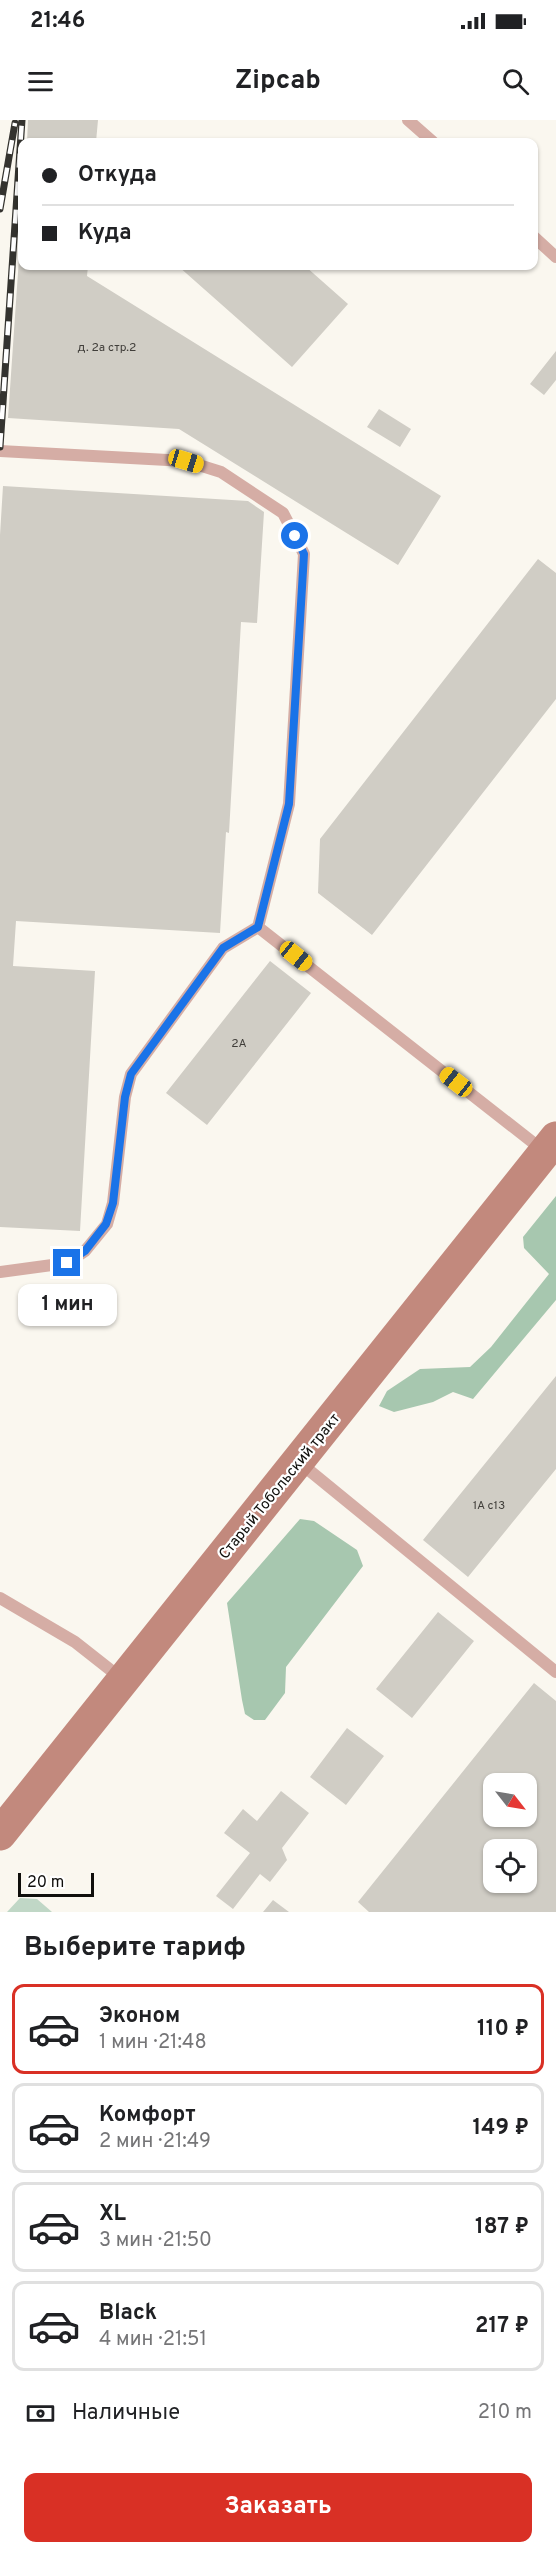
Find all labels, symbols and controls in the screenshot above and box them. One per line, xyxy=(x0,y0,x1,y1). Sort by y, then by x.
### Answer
text: 21:46 xyxy=(30,8,85,35)
text: Zipcab xyxy=(235,64,321,98)
icon: menu xyxy=(24,65,57,98)
icon: search xyxy=(499,65,532,98)
text: Откуда xyxy=(78,162,157,189)
text: Куда xyxy=(78,220,132,247)
house number: д. 2а стр.2 xyxy=(78,340,136,356)
car xyxy=(166,447,206,475)
route start xyxy=(281,522,308,549)
car xyxy=(276,938,316,974)
house number: 2А xyxy=(231,1036,247,1052)
car xyxy=(436,1064,476,1100)
route end xyxy=(53,1249,80,1276)
callout: 1 мин xyxy=(17,1284,116,1326)
text: 1 мин xyxy=(42,1292,93,1318)
street label: Старый Тобольский тракт xyxy=(215,1410,345,1564)
house number: 1А с13 xyxy=(473,1498,505,1514)
north arrow xyxy=(483,1773,537,1827)
map controls xyxy=(483,1773,537,1893)
button: locate xyxy=(483,1839,537,1893)
scale bar xyxy=(18,1870,94,1898)
text: 20 m xyxy=(27,1873,64,1893)
text: Выберите тариф xyxy=(24,1931,246,1965)
icon: car xyxy=(27,2002,81,2056)
text: Эконом xyxy=(99,2003,180,2030)
text: 110 ₽ xyxy=(477,2016,529,2043)
text: 1 мин · 21:48 xyxy=(99,2030,207,2056)
icon: car xyxy=(27,2101,81,2155)
text: Комфорт xyxy=(99,2102,196,2129)
text: 149 ₽ xyxy=(473,2115,529,2142)
text: 2 мин · 21:49 xyxy=(99,2129,211,2155)
icon: car xyxy=(27,2200,81,2254)
text: XL xyxy=(99,2201,126,2228)
text: 187 ₽ xyxy=(475,2214,529,2241)
text: 3 мин · 21:50 xyxy=(99,2228,212,2254)
icon: car xyxy=(27,2299,81,2353)
text: Black xyxy=(99,2300,157,2327)
text: 217 ₽ xyxy=(475,2313,529,2340)
text: 4 мин · 21:51 xyxy=(99,2327,207,2353)
icon: cash xyxy=(24,2397,57,2430)
text: Наличные xyxy=(72,2400,180,2427)
text: 210 m xyxy=(478,2400,532,2426)
button: Заказать xyxy=(24,2473,532,2542)

